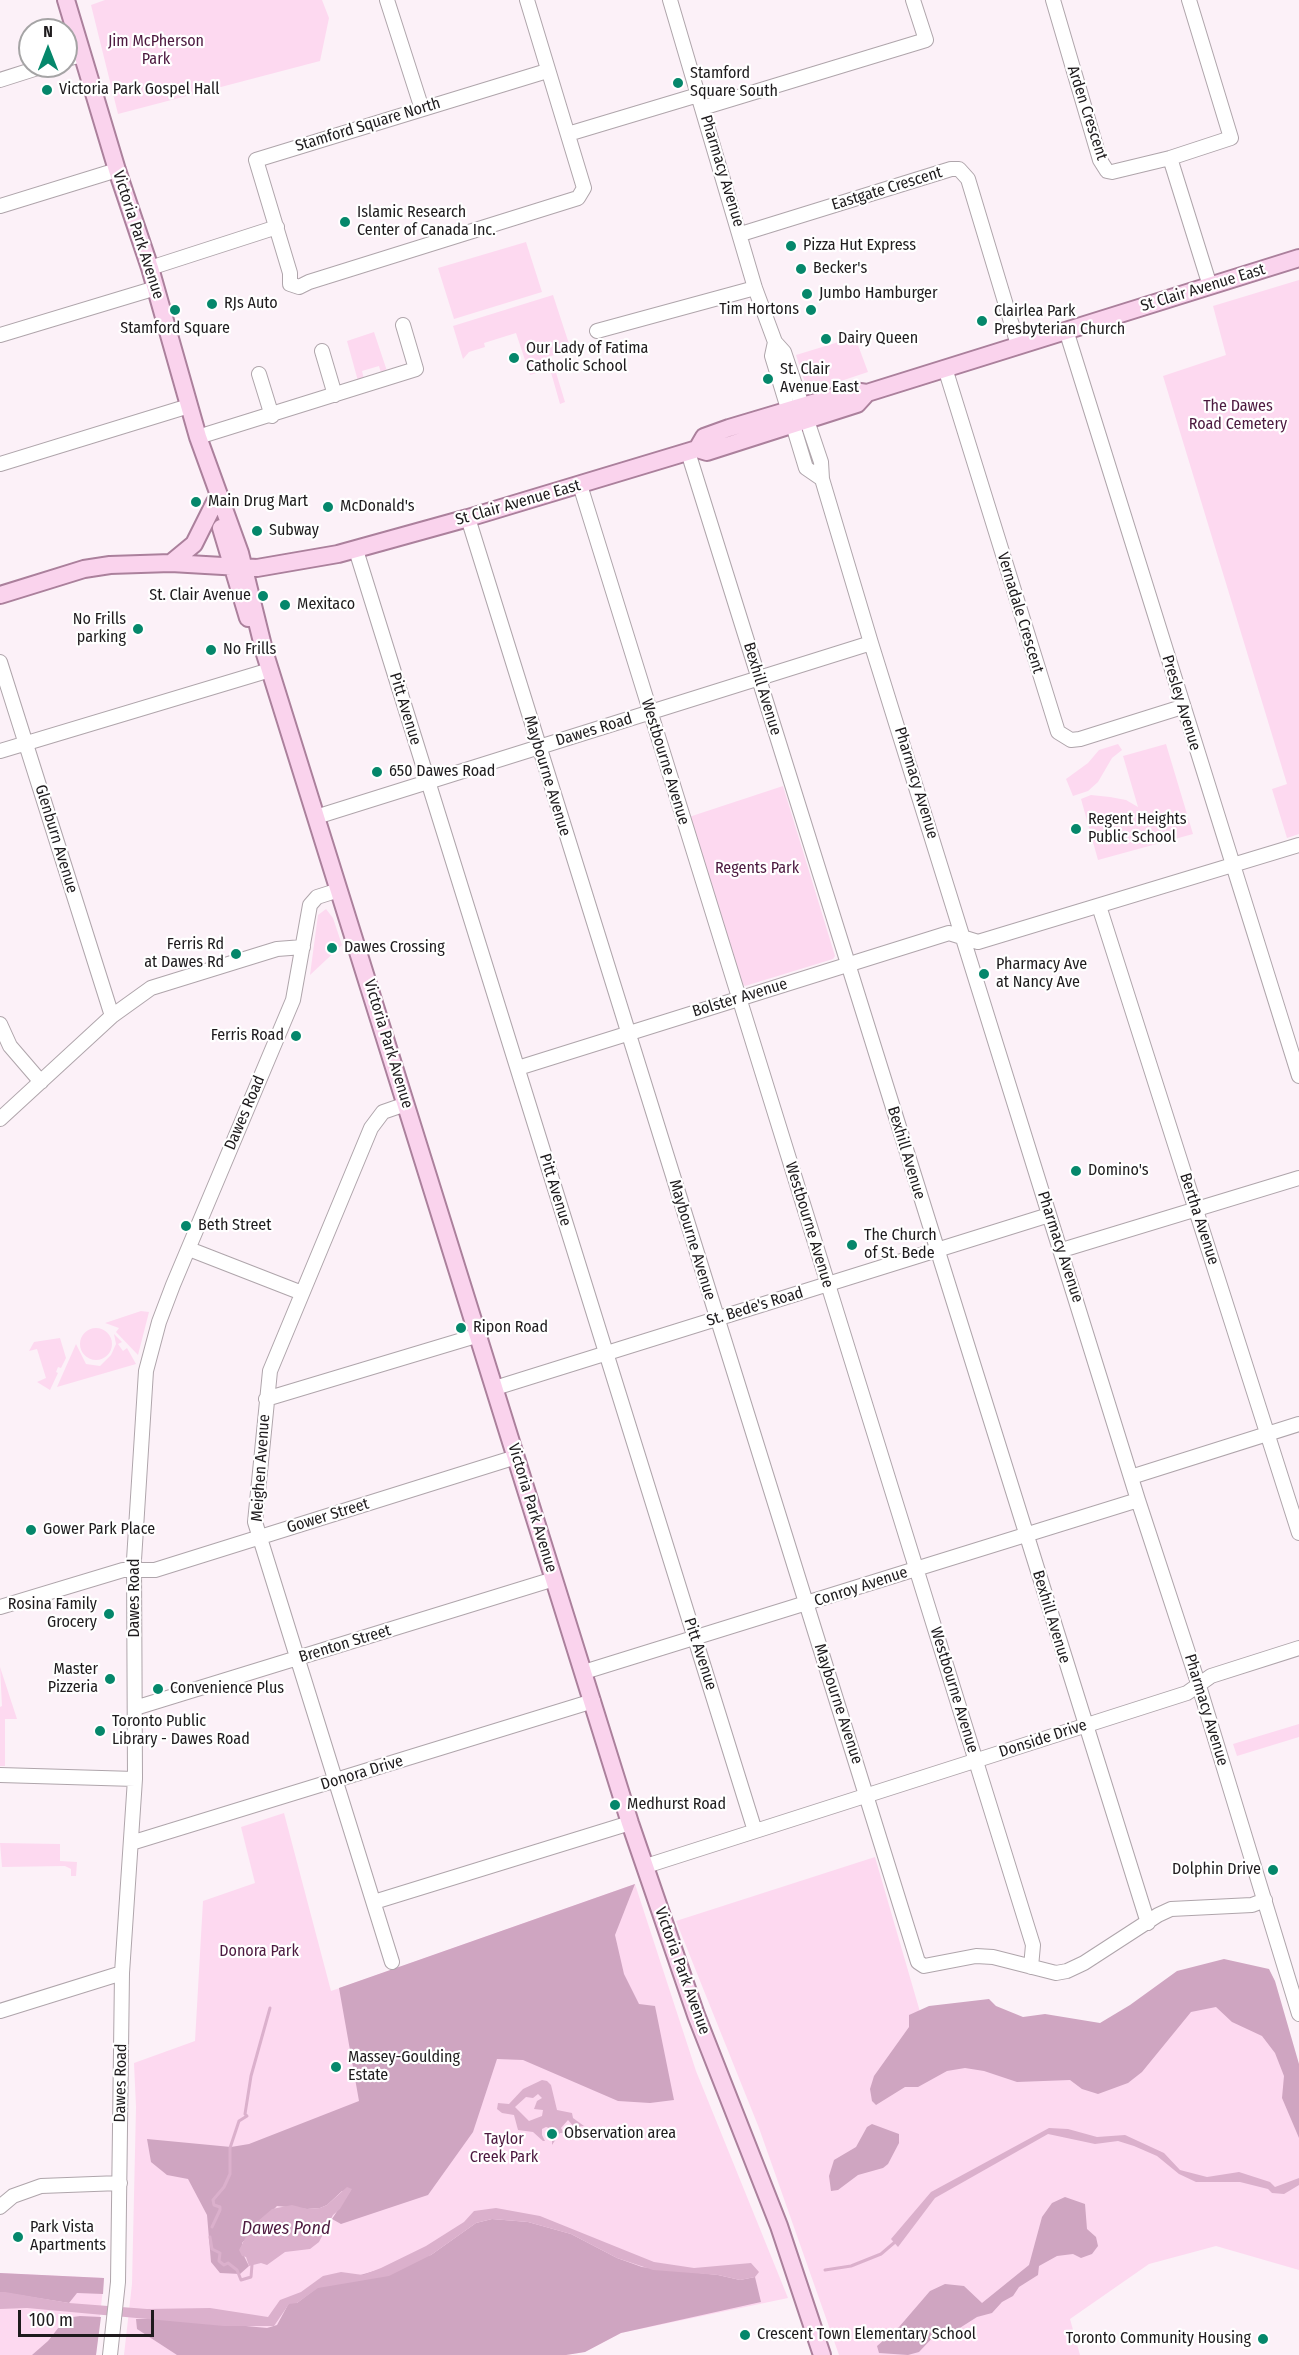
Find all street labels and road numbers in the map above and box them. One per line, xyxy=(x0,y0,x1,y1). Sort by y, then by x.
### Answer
street label: Arden Crescent xyxy=(1063,63,1111,163)
street label: Stamford Square North xyxy=(293,94,443,156)
street label: Pharmacy Avenue xyxy=(696,113,748,229)
street label: Eastgate Crescent xyxy=(829,163,945,215)
street label: Victoria Park Avenue xyxy=(108,168,168,302)
street label: St Clair Avenue East xyxy=(1138,260,1268,316)
street label: St Clair Avenue East xyxy=(453,476,583,530)
street label: Vernadale Crescent xyxy=(992,550,1048,676)
street label: Bexhill Avenue xyxy=(739,640,785,738)
street label: Presley Avenue xyxy=(1157,653,1205,753)
street label: Pitt Avenue xyxy=(385,670,425,748)
street label: Westbourne Avenue xyxy=(637,697,693,827)
street label: Dawes Road xyxy=(553,709,635,751)
street label: Maybourne Avenue xyxy=(520,713,574,839)
street label: Pharmacy Avenue xyxy=(890,725,942,841)
street label: Glenburn Avenue xyxy=(30,782,82,896)
street label: Bolster Avenue xyxy=(690,974,790,1022)
street label: Victoria Park Avenue xyxy=(359,977,417,1111)
street label: Dawes Road xyxy=(221,1073,269,1153)
street label: Bexhill Avenue xyxy=(883,1104,929,1202)
street label: Pitt Avenue xyxy=(535,1151,575,1229)
street label: Westbourne Avenue xyxy=(781,1160,837,1290)
street label: Bertha Avenue xyxy=(1175,1171,1223,1267)
street label: Maybourne Avenue xyxy=(665,1177,719,1303)
street label: Pharmacy Avenue xyxy=(1033,1189,1087,1305)
street label: St. Bede's Road xyxy=(704,1283,806,1331)
street label: Meighen Avenue xyxy=(248,1414,274,1522)
street label: Victoria Park Avenue xyxy=(503,1441,561,1575)
street label: Gower Street xyxy=(285,1494,371,1538)
street label: Dawes Road xyxy=(125,1558,145,1638)
street label: Conroy Avenue xyxy=(812,1563,910,1611)
street label: Bexhill Avenue xyxy=(1028,1568,1074,1666)
street label: Pitt Avenue xyxy=(679,1616,721,1692)
street label: Brenton Street xyxy=(297,1621,393,1667)
street label: Westbourne Avenue xyxy=(926,1625,982,1755)
street label: Maybourne Avenue xyxy=(810,1642,866,1766)
street label: Pharmacy Avenue xyxy=(1180,1652,1232,1768)
street label: Donside Drive xyxy=(997,1716,1089,1762)
street label: Donora Drive xyxy=(318,1751,406,1795)
street label: Victoria Park Avenue xyxy=(650,1905,714,2037)
street label: Dawes Road xyxy=(111,2043,131,2123)

